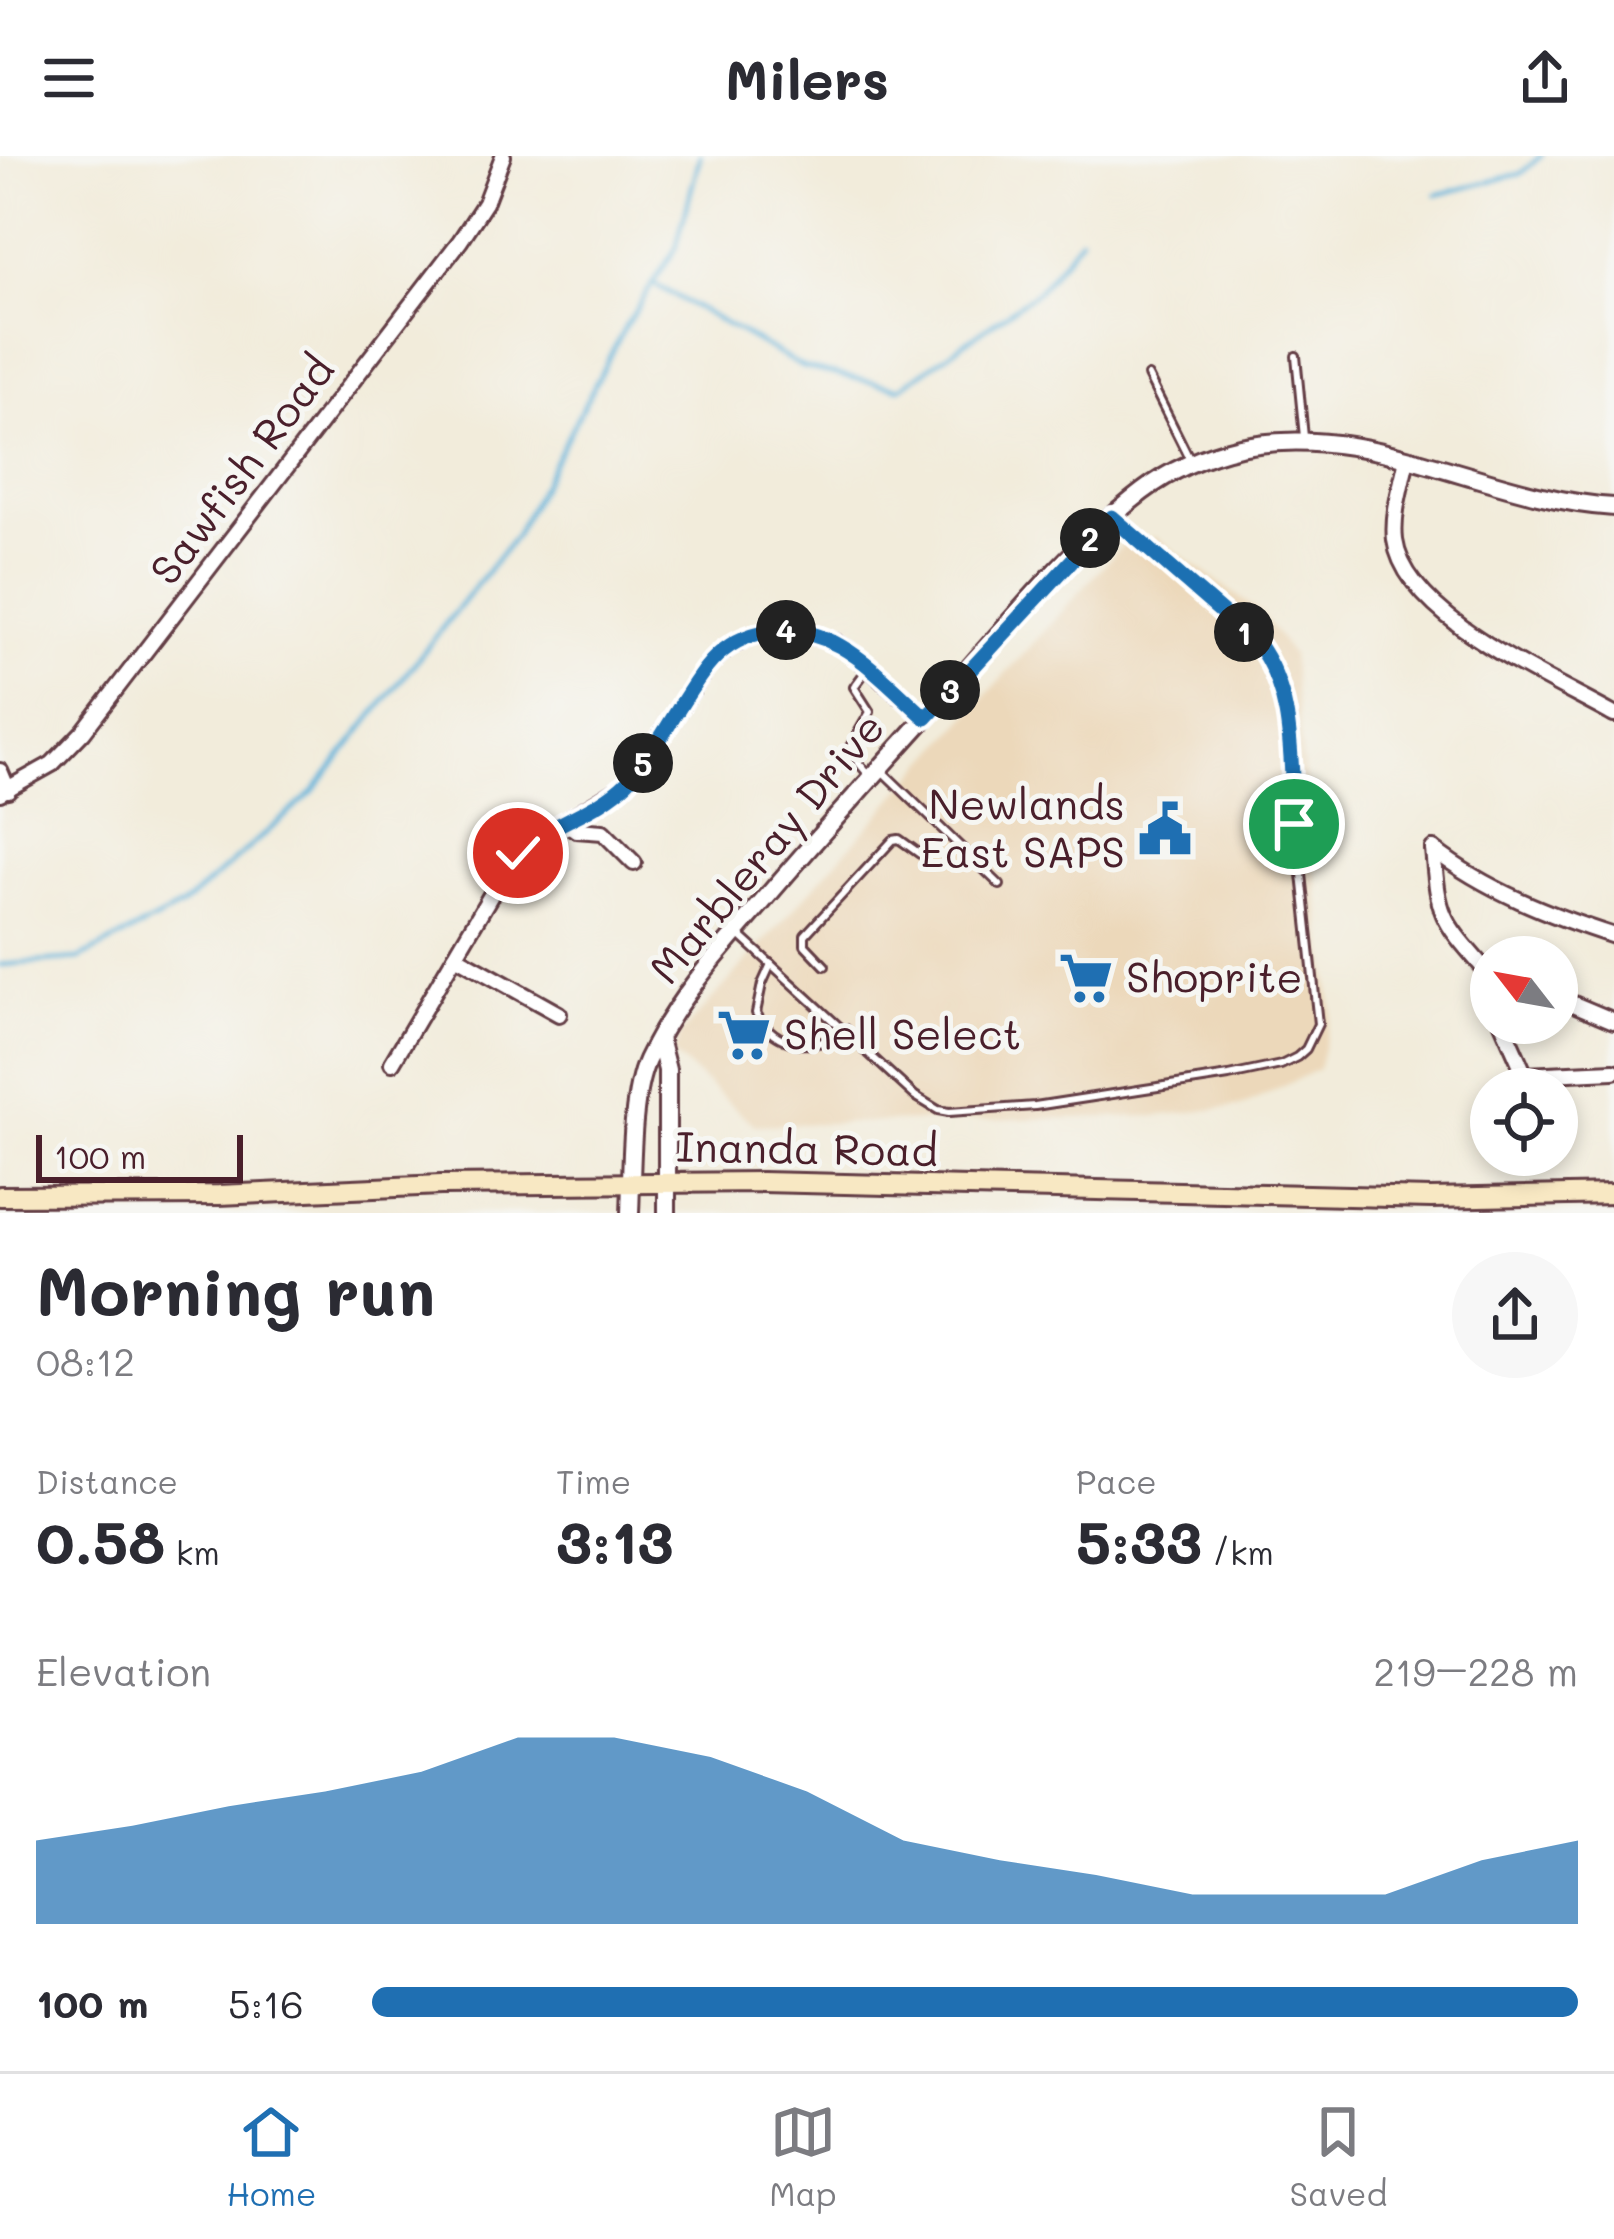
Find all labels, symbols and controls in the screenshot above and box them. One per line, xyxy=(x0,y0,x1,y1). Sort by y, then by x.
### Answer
text: Milers xyxy=(725,43,889,114)
icon: menu xyxy=(36,45,102,111)
icon: share xyxy=(1512,45,1578,111)
street label: Sawfish Road xyxy=(136,343,345,595)
pin: 2 xyxy=(1060,508,1120,568)
text: 2 xyxy=(1081,516,1099,559)
pin: 4 xyxy=(756,600,816,660)
pin: 1 xyxy=(1214,602,1274,662)
text: 4 xyxy=(776,608,796,651)
text: 1 xyxy=(1237,610,1251,653)
pin: 3 xyxy=(920,660,980,720)
text: 3 xyxy=(940,668,960,711)
street label: Marbleray Drive xyxy=(636,700,895,994)
pin: 5 xyxy=(613,733,673,793)
text: 5 xyxy=(633,741,653,784)
pin xyxy=(1243,773,1345,875)
place label: Newlands East SAPS xyxy=(920,776,1125,879)
icon: arrive xyxy=(1261,791,1327,857)
public building icon: Newlands East SAPS xyxy=(1136,800,1194,858)
pin xyxy=(467,802,569,904)
icon: check xyxy=(485,820,551,886)
north arrow xyxy=(1470,936,1578,1044)
map controls xyxy=(1470,936,1578,1176)
supermarket icon: Shoprite xyxy=(1057,949,1115,1007)
place label: Shoprite xyxy=(1126,949,1303,1004)
supermarket icon: Shell Select xyxy=(715,1006,773,1064)
place label: Shell Select xyxy=(784,1006,1021,1061)
button: locate xyxy=(1470,1068,1578,1176)
street label: Inanda Road xyxy=(676,1118,938,1177)
scale bar xyxy=(36,1129,243,1182)
text: 100 m xyxy=(54,1134,146,1177)
text: Morning run xyxy=(36,1247,435,1333)
button: share xyxy=(1452,1252,1578,1378)
text: 08:12 xyxy=(36,1335,135,1386)
text: Distance xyxy=(36,1459,178,1502)
text: Time xyxy=(556,1459,631,1502)
text: Pace xyxy=(1076,1459,1157,1502)
text: 0.58 xyxy=(36,1502,165,1580)
text: 3:13 xyxy=(556,1502,674,1580)
text: 5:33 xyxy=(1076,1502,1202,1580)
text: km xyxy=(165,1530,220,1573)
text: /km xyxy=(1202,1530,1274,1573)
text: Elevation xyxy=(36,1645,211,1696)
text: 219–228 m xyxy=(1373,1645,1578,1696)
text: 100 m xyxy=(36,1977,148,2028)
text: 5:16 xyxy=(228,1977,304,2028)
tab: Home xyxy=(226,2099,316,2214)
tab: Map xyxy=(769,2099,837,2214)
tab: Saved xyxy=(1290,2099,1387,2214)

